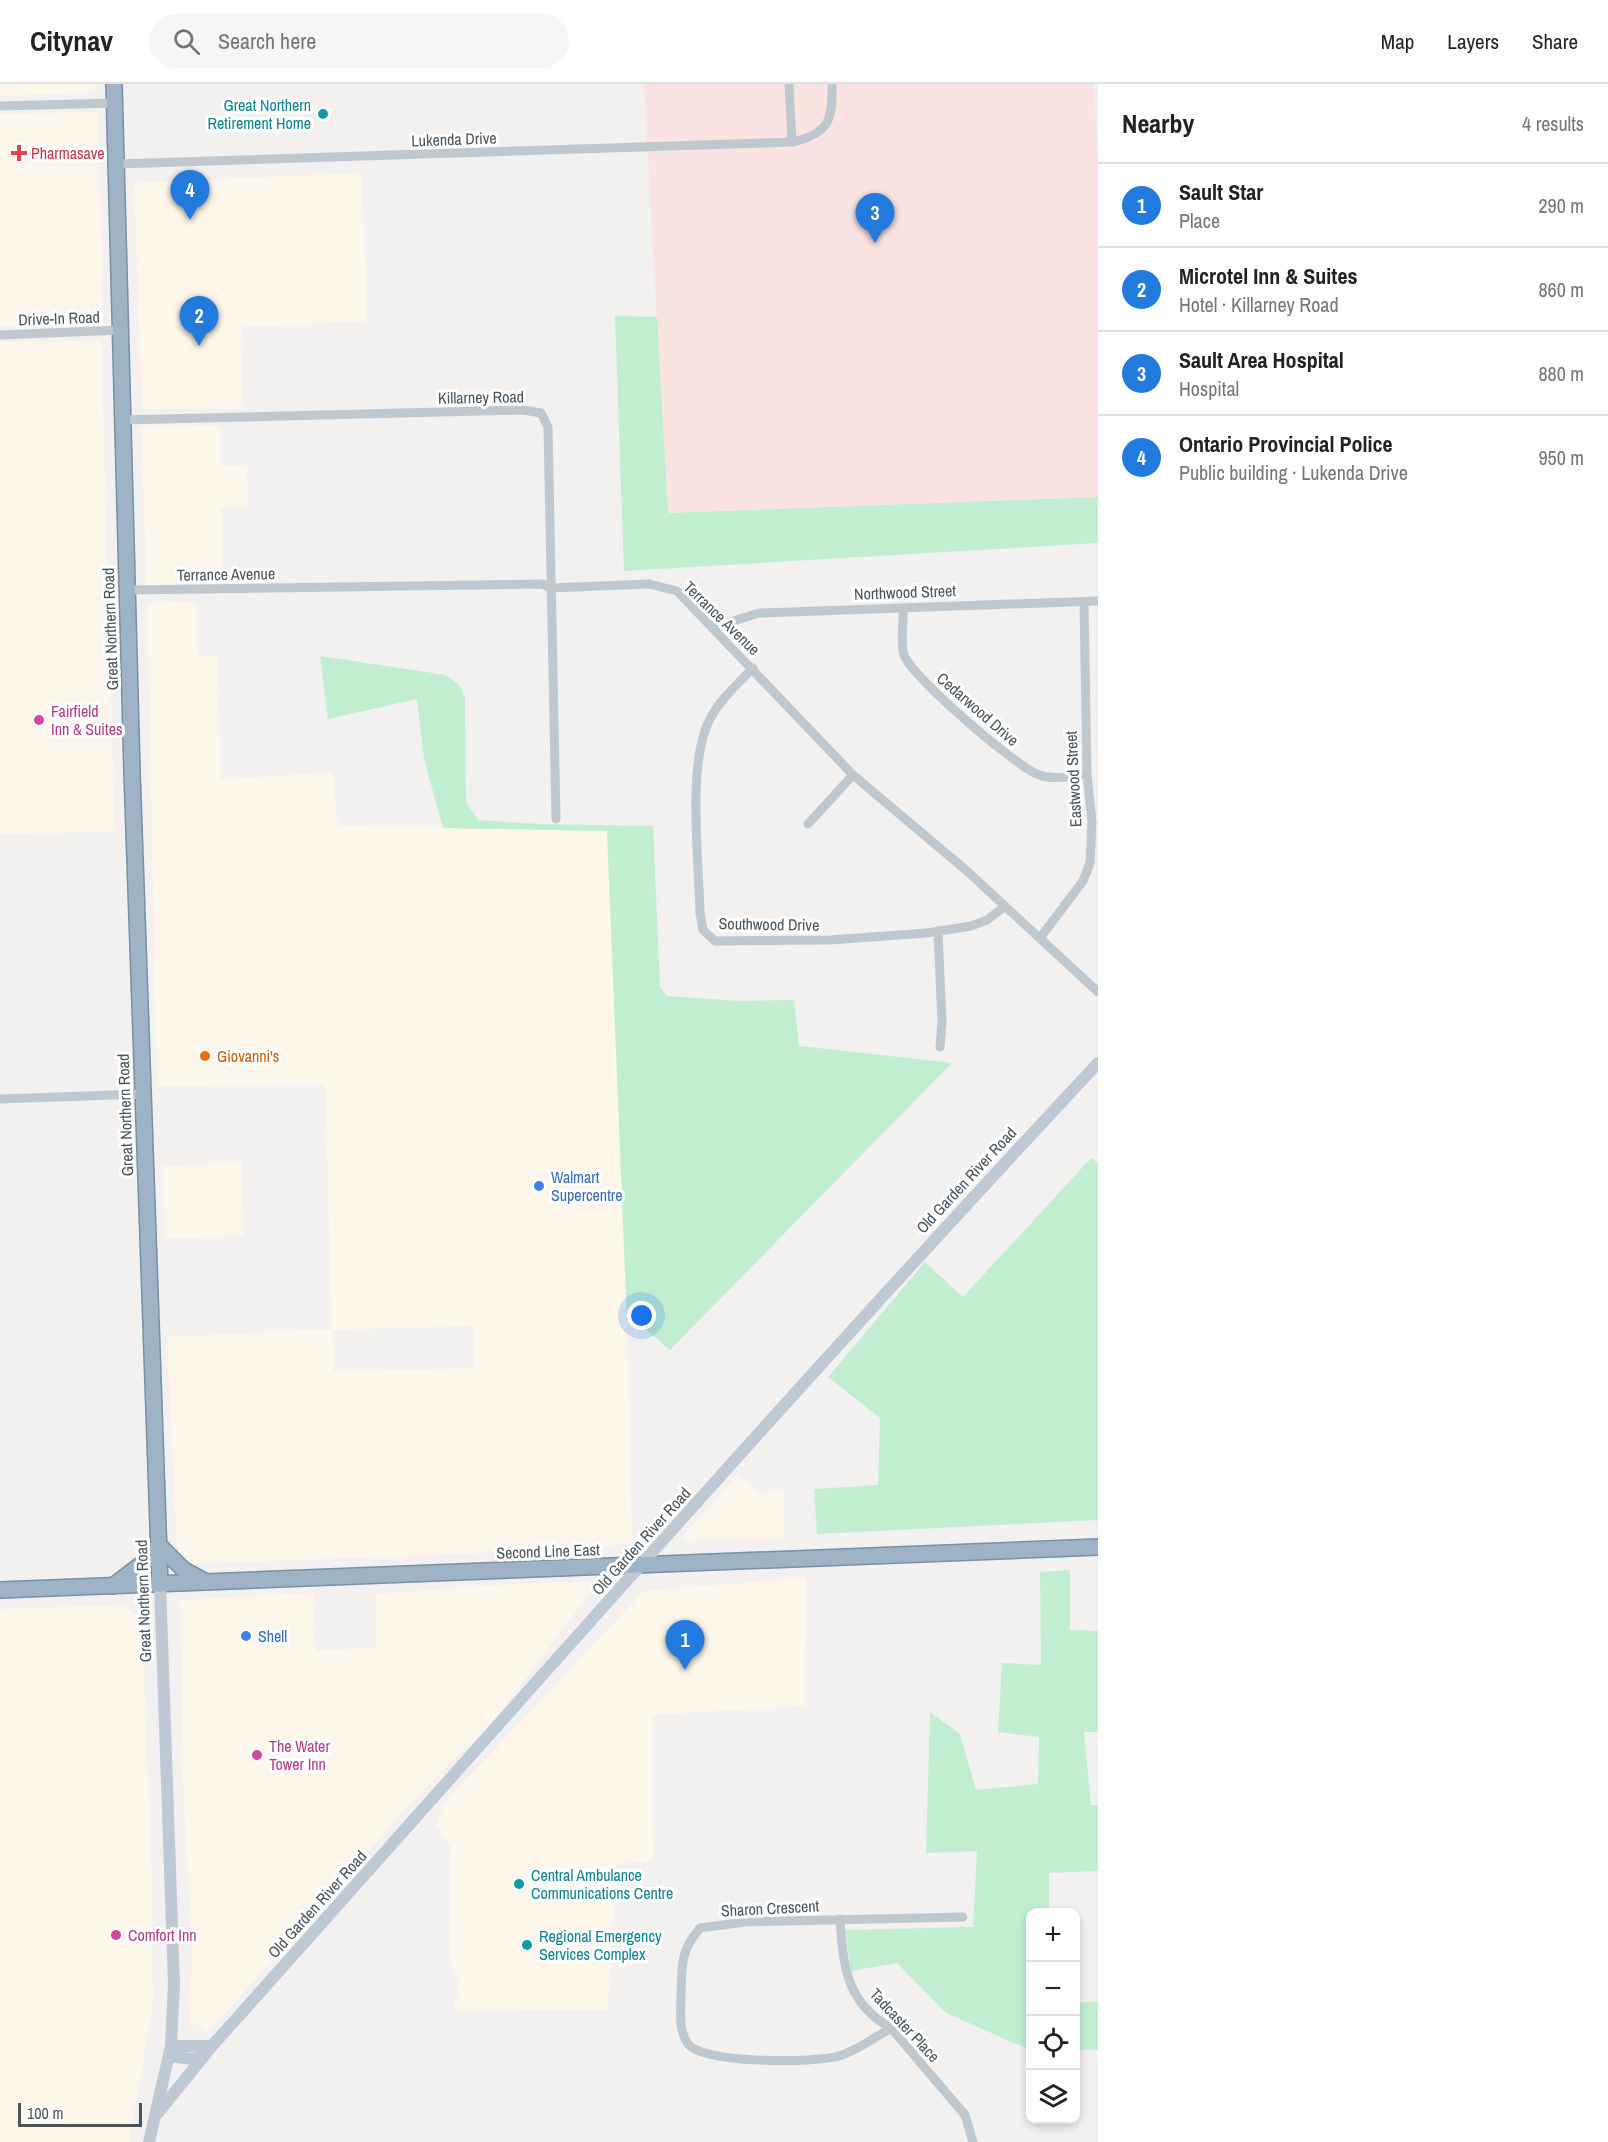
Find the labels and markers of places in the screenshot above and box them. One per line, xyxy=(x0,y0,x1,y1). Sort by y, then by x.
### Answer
place label: Great Northern Retirement Home xyxy=(207,94,311,134)
marker: Great Northern Retirement Home xyxy=(316,107,330,121)
place label: Pharmasave xyxy=(31,142,105,164)
marker: Pharmasave xyxy=(12,146,26,160)
pin: 4 xyxy=(170,170,210,220)
pin: 3 xyxy=(856,194,894,243)
pin: 2 xyxy=(180,296,218,346)
place label: Fairfield Inn & Suites xyxy=(51,700,123,740)
marker: Fairfield Inn & Suites xyxy=(32,713,46,727)
place label: Giovanni's xyxy=(217,1045,279,1067)
marker: Giovanni's xyxy=(198,1049,212,1063)
place label: Walmart Supercentre xyxy=(551,1166,622,1206)
marker: Walmart Supercentre xyxy=(532,1179,546,1193)
pin: 1 xyxy=(666,1620,704,1670)
place label: Shell xyxy=(258,1625,287,1647)
marker: Shell xyxy=(239,1629,253,1643)
place label: The Water Tower Inn xyxy=(269,1735,330,1775)
marker: The Water Tower Inn xyxy=(250,1748,264,1762)
place label: Central Ambulance Communications Centre xyxy=(531,1864,673,1904)
marker: Central Ambulance Communications Centre xyxy=(512,1877,526,1891)
place label: Comfort Inn xyxy=(128,1924,197,1946)
place label: Regional Emergency Services Complex xyxy=(539,1925,662,1965)
marker: Comfort Inn xyxy=(109,1928,123,1942)
marker: Regional Emergency Services Complex xyxy=(520,1938,534,1952)

